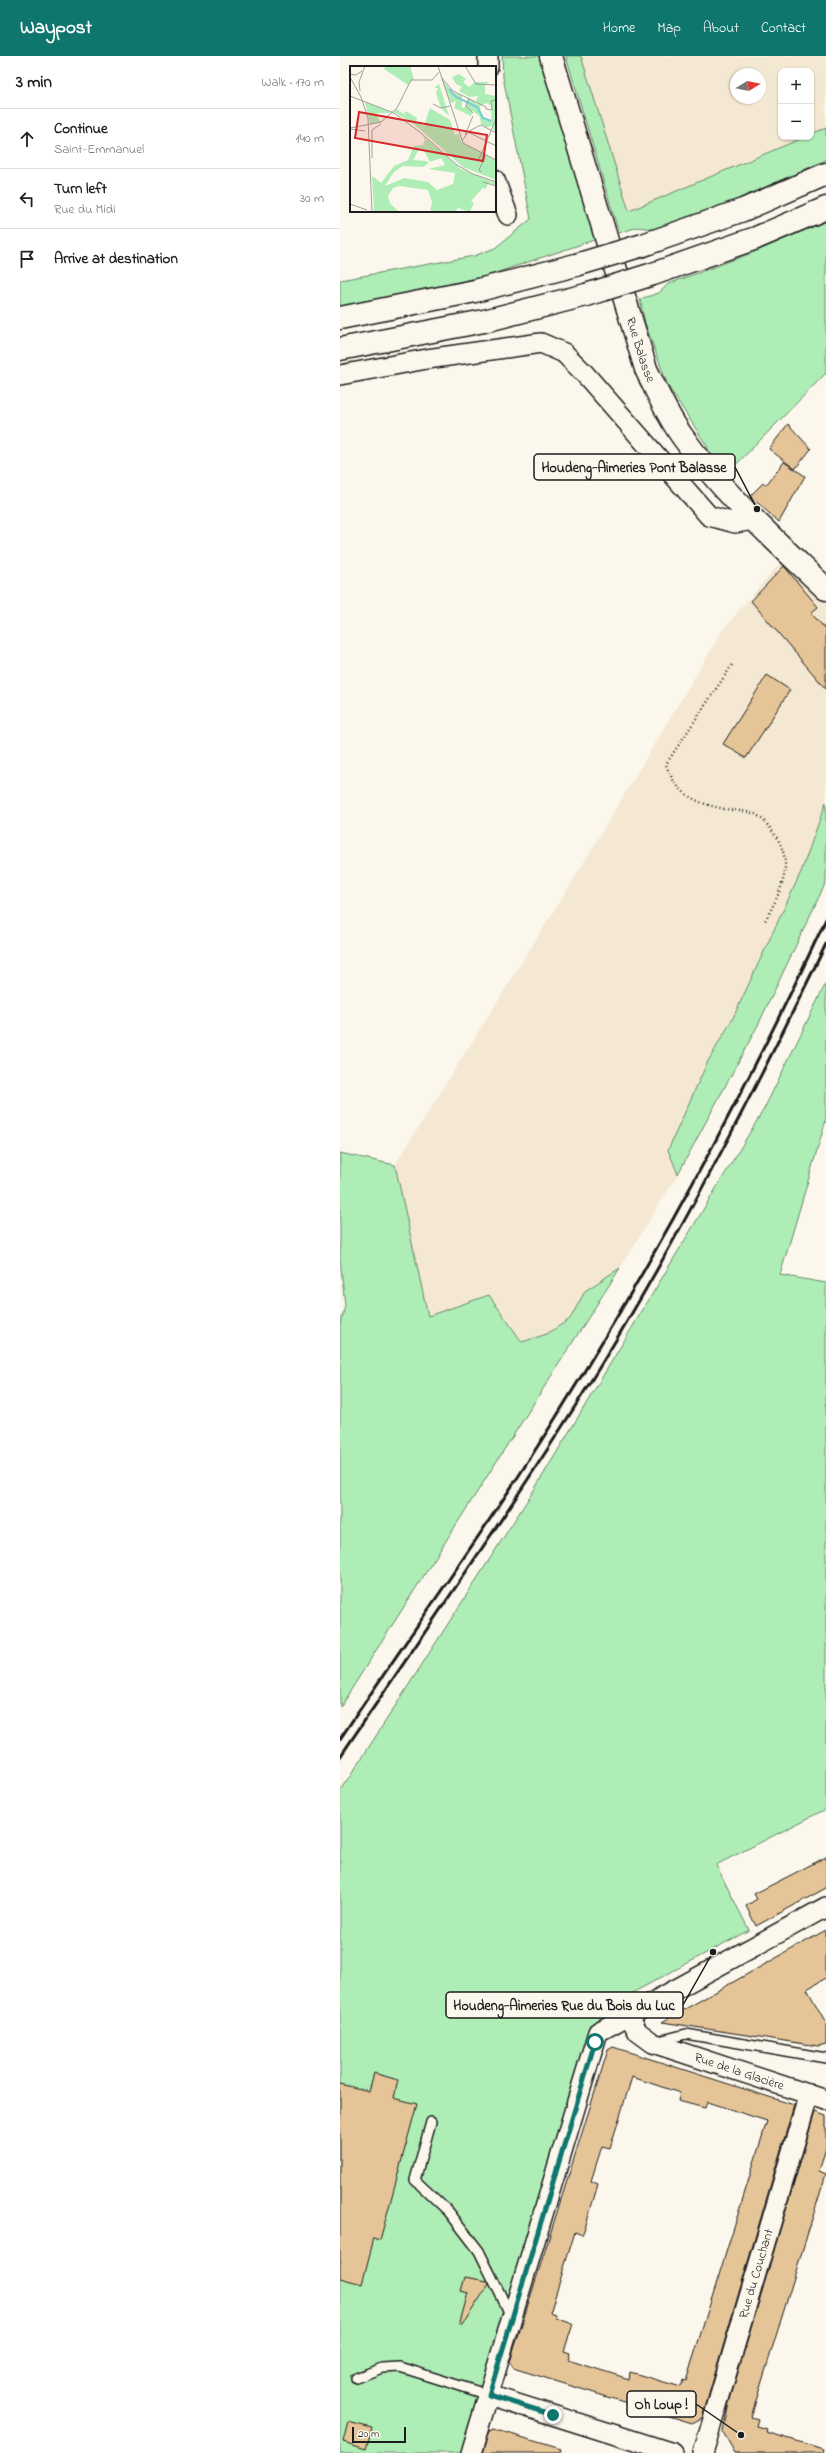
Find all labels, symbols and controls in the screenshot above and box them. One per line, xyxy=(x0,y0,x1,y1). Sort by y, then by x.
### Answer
text: Waypost xyxy=(20,15,92,42)
text: Home xyxy=(603,18,635,39)
text: Map xyxy=(657,18,681,39)
text: About xyxy=(703,18,739,39)
text: Contact xyxy=(761,18,806,39)
inset map xyxy=(350,66,496,212)
north arrow xyxy=(730,68,766,104)
map controls xyxy=(778,68,814,140)
button: + xyxy=(778,68,814,104)
text: 3 min xyxy=(16,70,52,95)
text: Walk · 170 m xyxy=(261,73,324,92)
button: − xyxy=(778,104,814,140)
text: Continue xyxy=(54,118,108,140)
icon: ahead xyxy=(16,128,38,150)
text: 140 m xyxy=(296,129,324,148)
text: Saint-Emmanuel xyxy=(54,140,144,159)
text: Turn left xyxy=(54,178,107,200)
icon: left xyxy=(16,188,38,210)
text: 30 m xyxy=(300,189,324,208)
text: Rue du Midi xyxy=(54,200,116,219)
icon: arrive xyxy=(16,248,38,270)
text: Arrive at destination xyxy=(54,248,178,270)
street label: Rue Balasse xyxy=(621,315,661,386)
callout: Houdeng-Aimeries Pont Balasse xyxy=(534,454,735,480)
text: Houdeng-Aimeries Pont Balasse xyxy=(541,458,727,481)
callout: Houdeng-Aimeries Rue du Bois du Luc xyxy=(446,1992,683,2018)
text: Houdeng-Aimeries Rue du Bois du Luc xyxy=(453,1996,675,2019)
route start xyxy=(586,2033,604,2051)
street label: Rue de la Glacière xyxy=(692,2048,787,2095)
street label: Rue du Couchant xyxy=(734,2226,778,2321)
callout: Oh Loup ! xyxy=(627,2391,696,2417)
text: Oh Loup ! xyxy=(635,2395,688,2416)
route end xyxy=(544,2406,562,2424)
scale bar xyxy=(352,2425,406,2444)
text: 20 m xyxy=(358,2426,380,2442)

